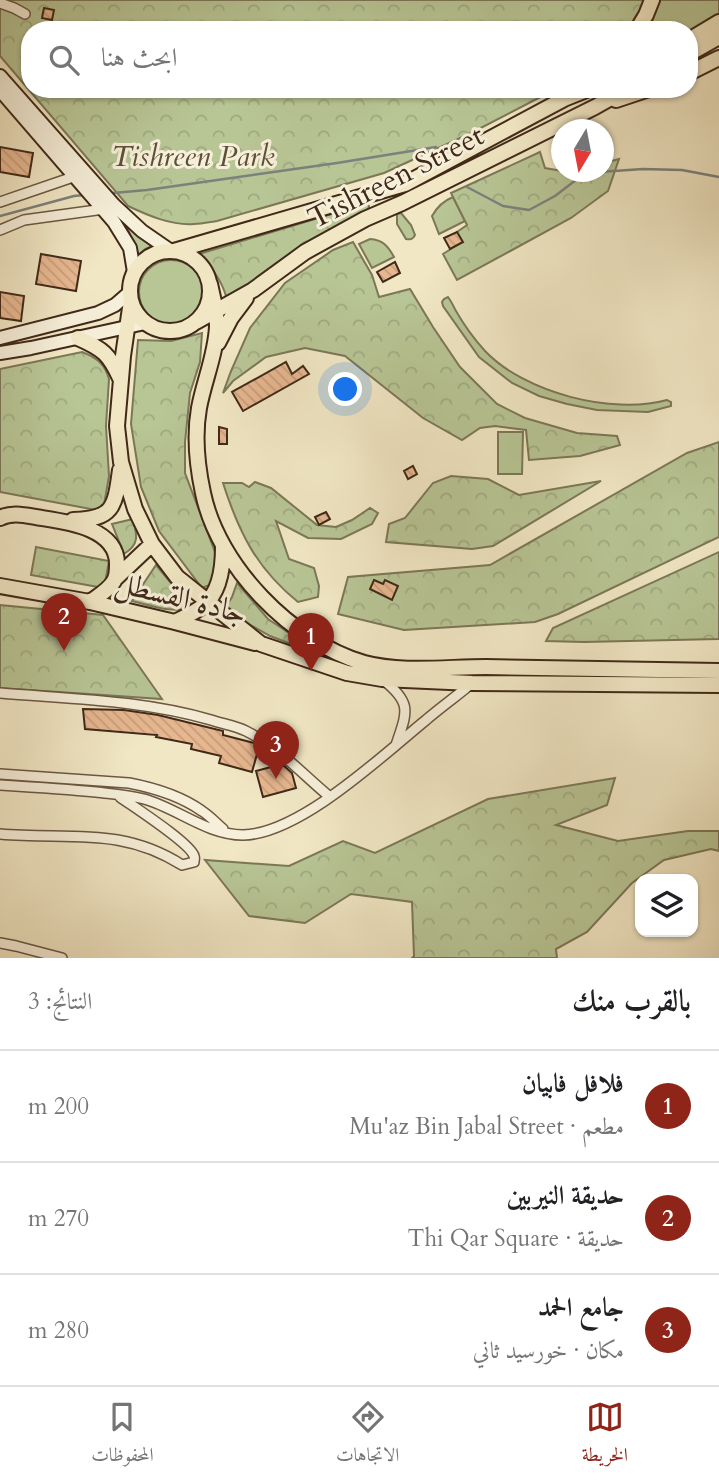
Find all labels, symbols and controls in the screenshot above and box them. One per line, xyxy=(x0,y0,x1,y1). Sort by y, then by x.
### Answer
search box xyxy=(21,21,698,98)
text: ابحث هنا xyxy=(101,40,177,75)
icon: search xyxy=(45,41,83,79)
street label: Tishreen Street xyxy=(301,115,491,239)
north arrow xyxy=(551,119,614,182)
park label: Tishreen Park xyxy=(111,136,275,177)
your location xyxy=(328,372,362,406)
street label: جادة القسطل xyxy=(111,562,251,634)
pin: 2 xyxy=(41,593,87,651)
pin: 1 xyxy=(288,613,334,671)
pin: 3 xyxy=(253,721,299,779)
map controls xyxy=(635,874,698,937)
button: layers xyxy=(635,874,698,937)
text: بالقرب منك xyxy=(572,981,691,1022)
text: النتائج: 3 xyxy=(28,986,92,1017)
text: فلافل فابيان xyxy=(522,1066,624,1101)
text: 200 m xyxy=(28,1091,89,1122)
text: 1 xyxy=(662,1091,674,1122)
text: مطعم · Mu'az Bin Jabal Street xyxy=(349,1111,624,1142)
text: حديقة النيربين xyxy=(507,1178,624,1213)
text: 270 m xyxy=(28,1203,89,1234)
text: 2 xyxy=(662,1203,674,1234)
text: حديقة · Thi Qar Square xyxy=(408,1223,624,1254)
text: جامع الحمد xyxy=(538,1290,624,1325)
text: 280 m xyxy=(28,1315,89,1346)
text: 3 xyxy=(662,1315,674,1346)
text: مكان · خورسيد ثاني xyxy=(473,1335,624,1366)
tab: المحفوظات xyxy=(91,1398,154,1473)
tab: الاتجاهات xyxy=(336,1398,399,1473)
tab: الخريطة xyxy=(582,1398,628,1473)

